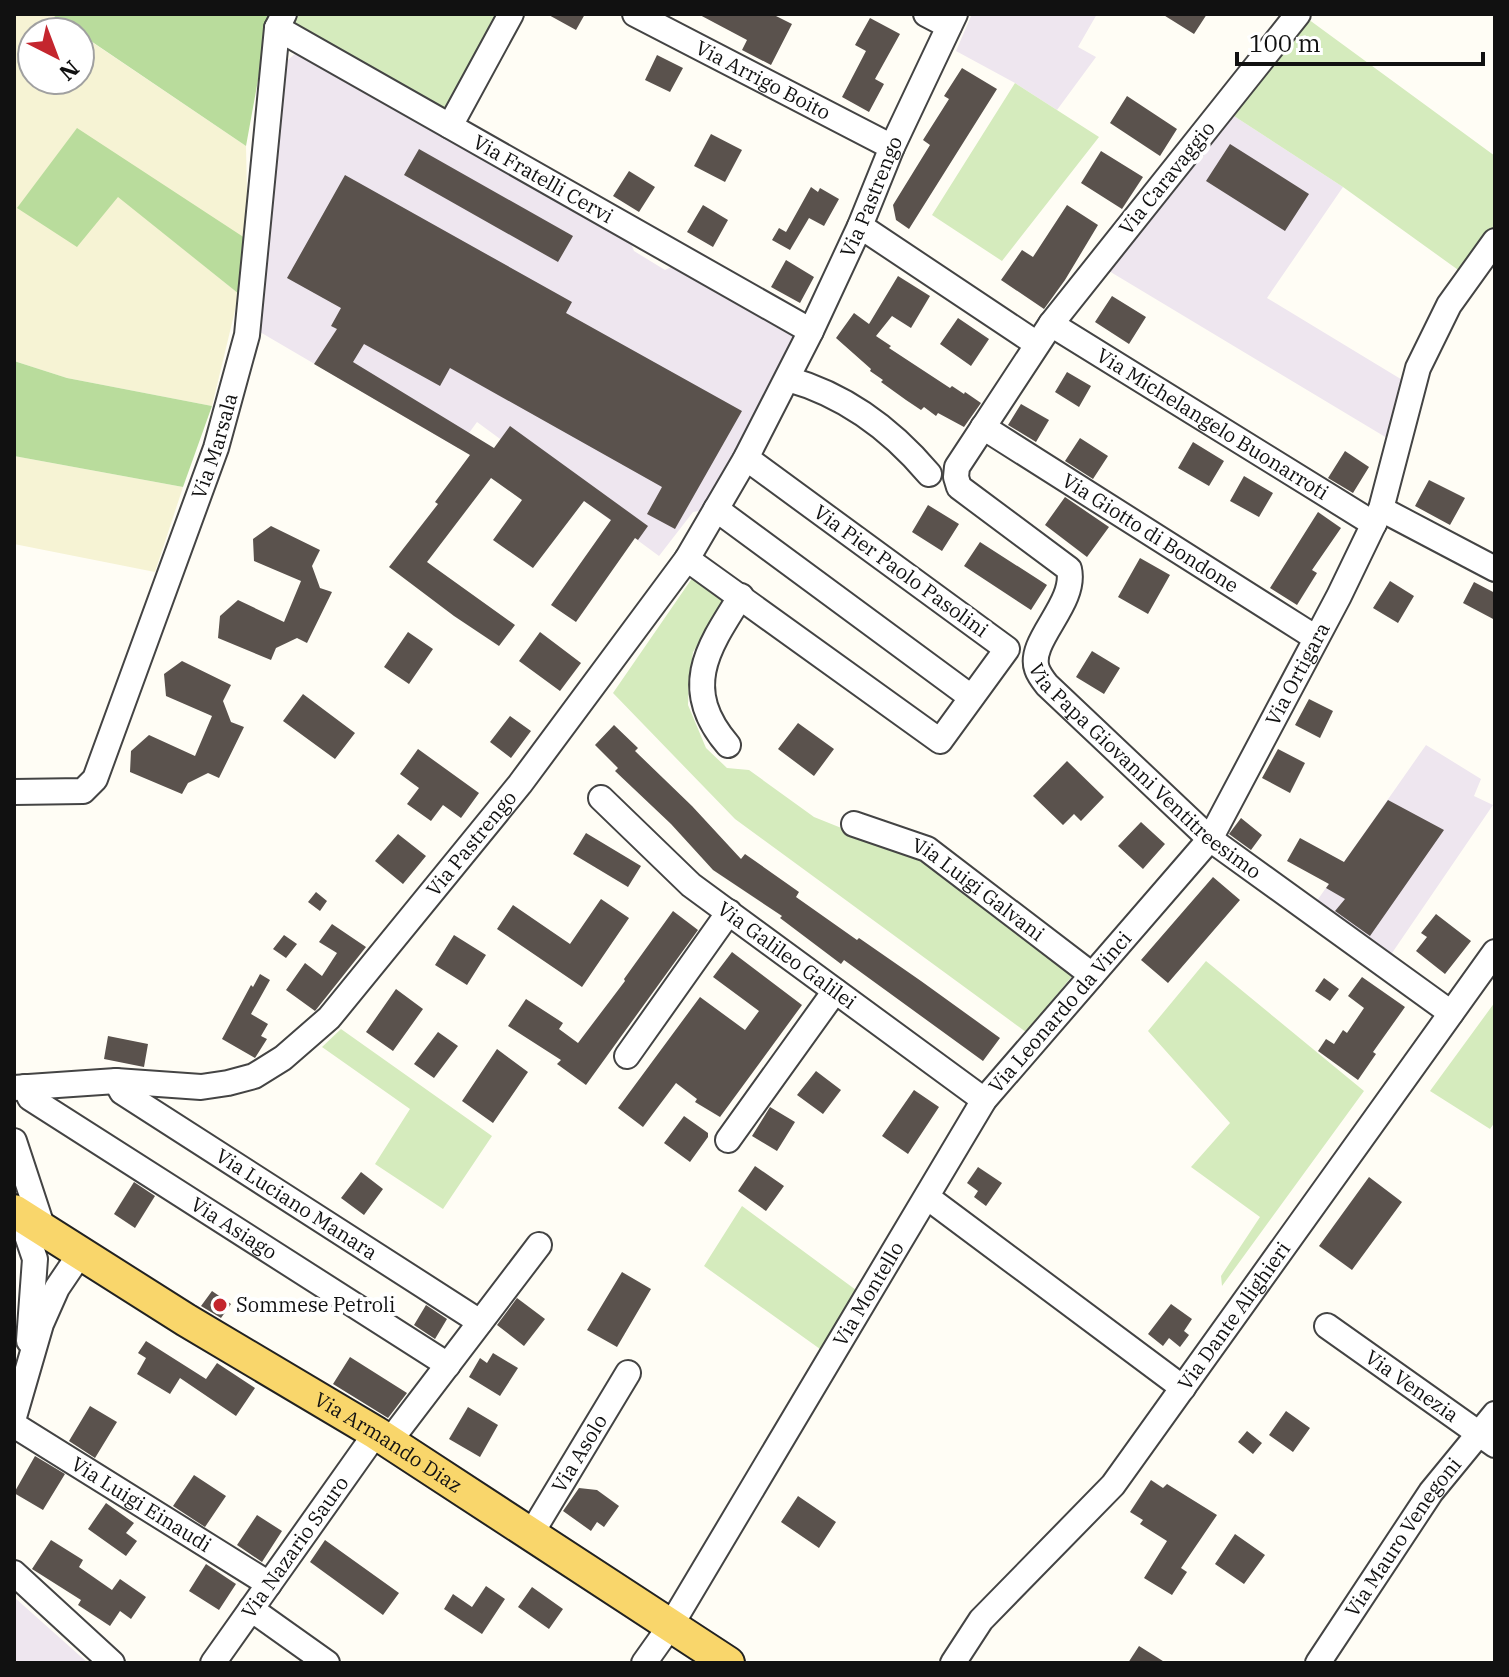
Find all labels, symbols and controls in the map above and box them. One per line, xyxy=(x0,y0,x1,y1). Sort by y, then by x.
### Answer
north arrow xyxy=(16,16,96,96)
scale bar xyxy=(1237,16,1483,66)
text: 100 m xyxy=(1249,27,1321,59)
street label: Via Arrigo Boito xyxy=(691,34,835,126)
text: N xyxy=(54,55,86,88)
street label: Via Caravaggio xyxy=(1113,115,1221,240)
street label: Via Fratelli Cervi xyxy=(468,128,618,229)
street label: Via Pastrengo xyxy=(833,131,908,261)
street label: Via Michelangelo Buonarroti xyxy=(1092,342,1334,506)
street label: Via Marsala xyxy=(185,390,243,502)
street label: Via Giotto di Bondone xyxy=(1057,467,1244,599)
street label: Via Pier Paolo Pasolini xyxy=(809,498,994,643)
street label: Via Ortigara xyxy=(1259,617,1336,730)
street label: Via Papa Giovanni Ventitreesimo xyxy=(1023,659,1267,885)
street label: Via Pastrengo xyxy=(420,785,522,902)
street label: Via Luigi Galvani xyxy=(909,831,1050,947)
street label: Via Galileo Galilei xyxy=(712,895,862,1015)
street label: Via Leonardo da Vinci xyxy=(982,925,1137,1098)
street label: Via Luciano Manara xyxy=(211,1142,383,1266)
street label: Via Asiago xyxy=(186,1190,282,1265)
street label: Via Montello xyxy=(826,1236,910,1351)
street label: Via Dante Alighieri xyxy=(1171,1236,1296,1395)
place label: Sommese Petroli xyxy=(236,1291,395,1318)
marker: Sommese Petroli xyxy=(211,1296,229,1314)
street label: Via Venezia xyxy=(1360,1343,1464,1428)
street label: Via Armando Diaz xyxy=(310,1385,468,1499)
street label: Via Asolo xyxy=(545,1409,613,1497)
street label: Via Luigi Einaudi xyxy=(66,1450,217,1558)
street label: Via Mauro Venegoni xyxy=(1338,1451,1467,1622)
street label: Via Nazario Sauro xyxy=(235,1470,354,1623)

